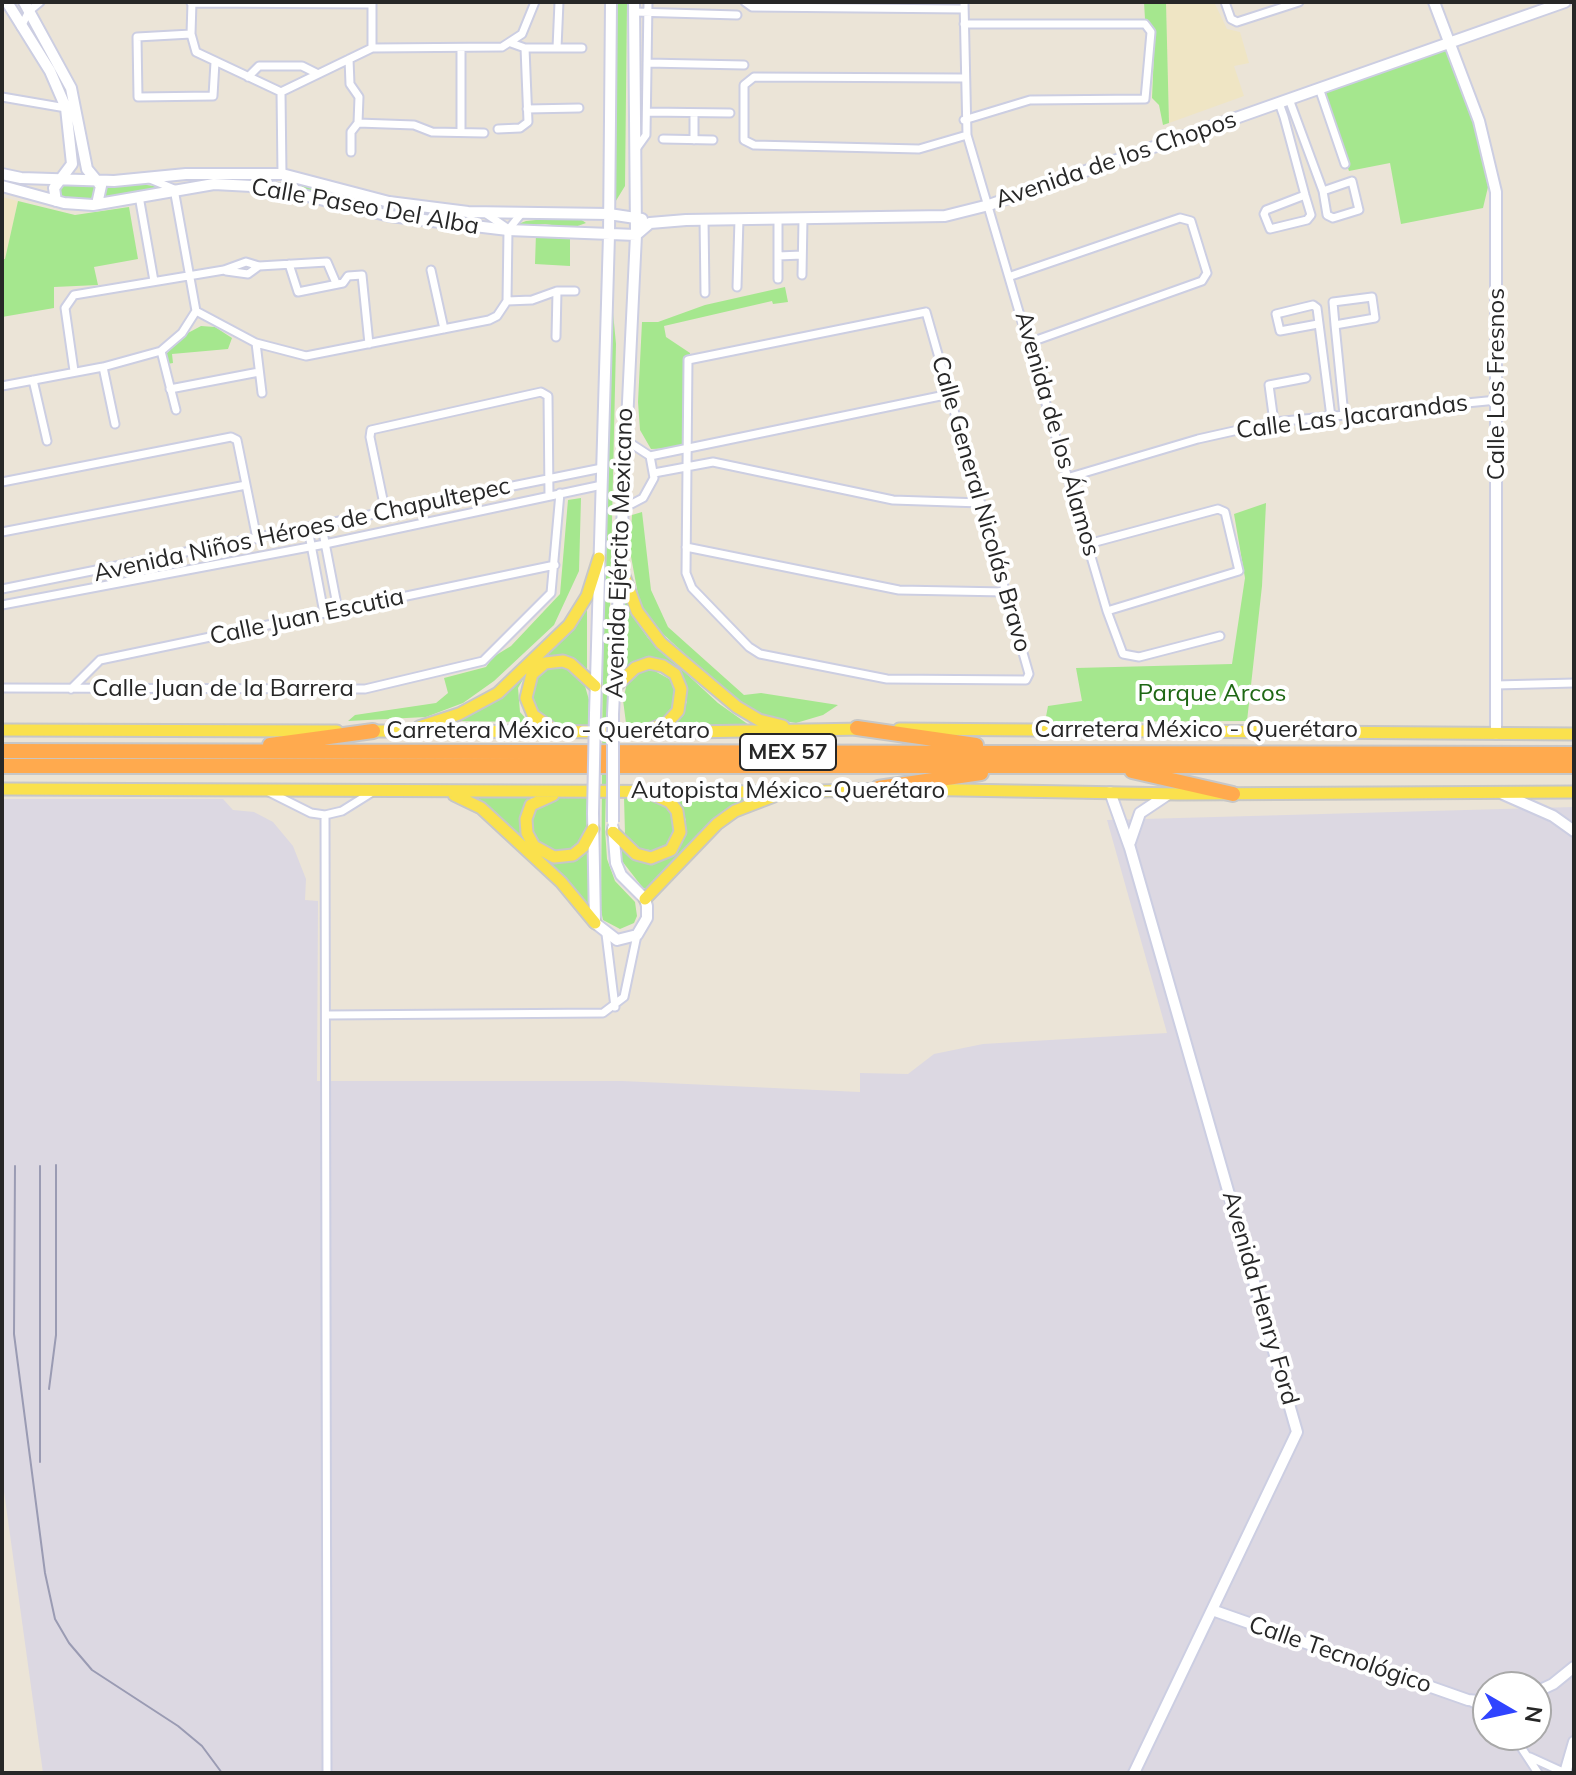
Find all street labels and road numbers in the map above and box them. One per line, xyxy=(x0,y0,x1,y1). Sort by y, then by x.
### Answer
street label: Avenida de los Chopos xyxy=(992,105,1240,215)
street label: Calle Paseo Del Alba xyxy=(249,173,481,241)
street label: Calle Los Fresnos xyxy=(1483,288,1511,480)
street label: Avenida de los Álamos xyxy=(1008,308,1106,560)
street label: Calle General Nicolás Bravo xyxy=(925,353,1037,655)
street label: Calle Las Jacarandas xyxy=(1235,389,1469,445)
street label: Avenida Ejército Mexicano xyxy=(601,407,639,699)
street label: Avenida Niños Héroes de Chapultepec xyxy=(91,472,513,588)
street label: Calle Juan Escutia xyxy=(207,582,407,652)
street label: Calle Juan de la Barrera xyxy=(92,675,354,703)
street label: Carretera México - Querétaro xyxy=(1034,716,1358,744)
street label: Carretera México - Querétaro xyxy=(386,717,710,745)
road number: MEX 57 xyxy=(740,734,836,770)
street label: Autopista México-Querétaro xyxy=(631,777,945,805)
street label: Avenida Henry Ford xyxy=(1216,1188,1304,1408)
street label: Calle Tecnológico xyxy=(1245,1610,1435,1700)

